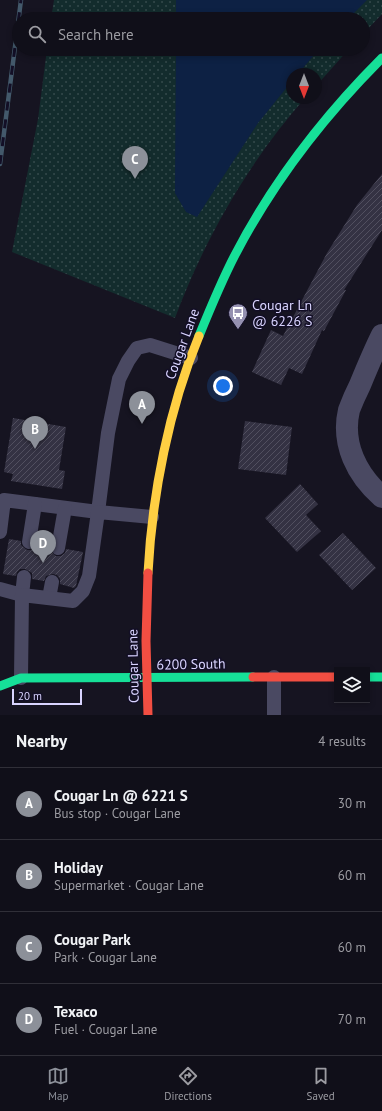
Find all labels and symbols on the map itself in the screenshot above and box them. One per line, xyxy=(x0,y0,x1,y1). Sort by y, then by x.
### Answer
north arrow xyxy=(286,68,322,104)
pin: C xyxy=(122,146,148,179)
place label: Cougar Ln @ 6226 S xyxy=(252,296,312,330)
bus stop icon: Cougar Ln @ 6226 S xyxy=(227,302,249,330)
street label: Cougar Lane xyxy=(161,306,203,382)
your location xyxy=(213,376,233,396)
pin: A xyxy=(129,391,155,424)
pin: B xyxy=(22,416,48,449)
pin: D xyxy=(30,530,56,563)
street label: Cougar Lane xyxy=(123,629,143,703)
street label: 6200 South xyxy=(156,654,226,674)
scale bar xyxy=(12,687,82,706)

